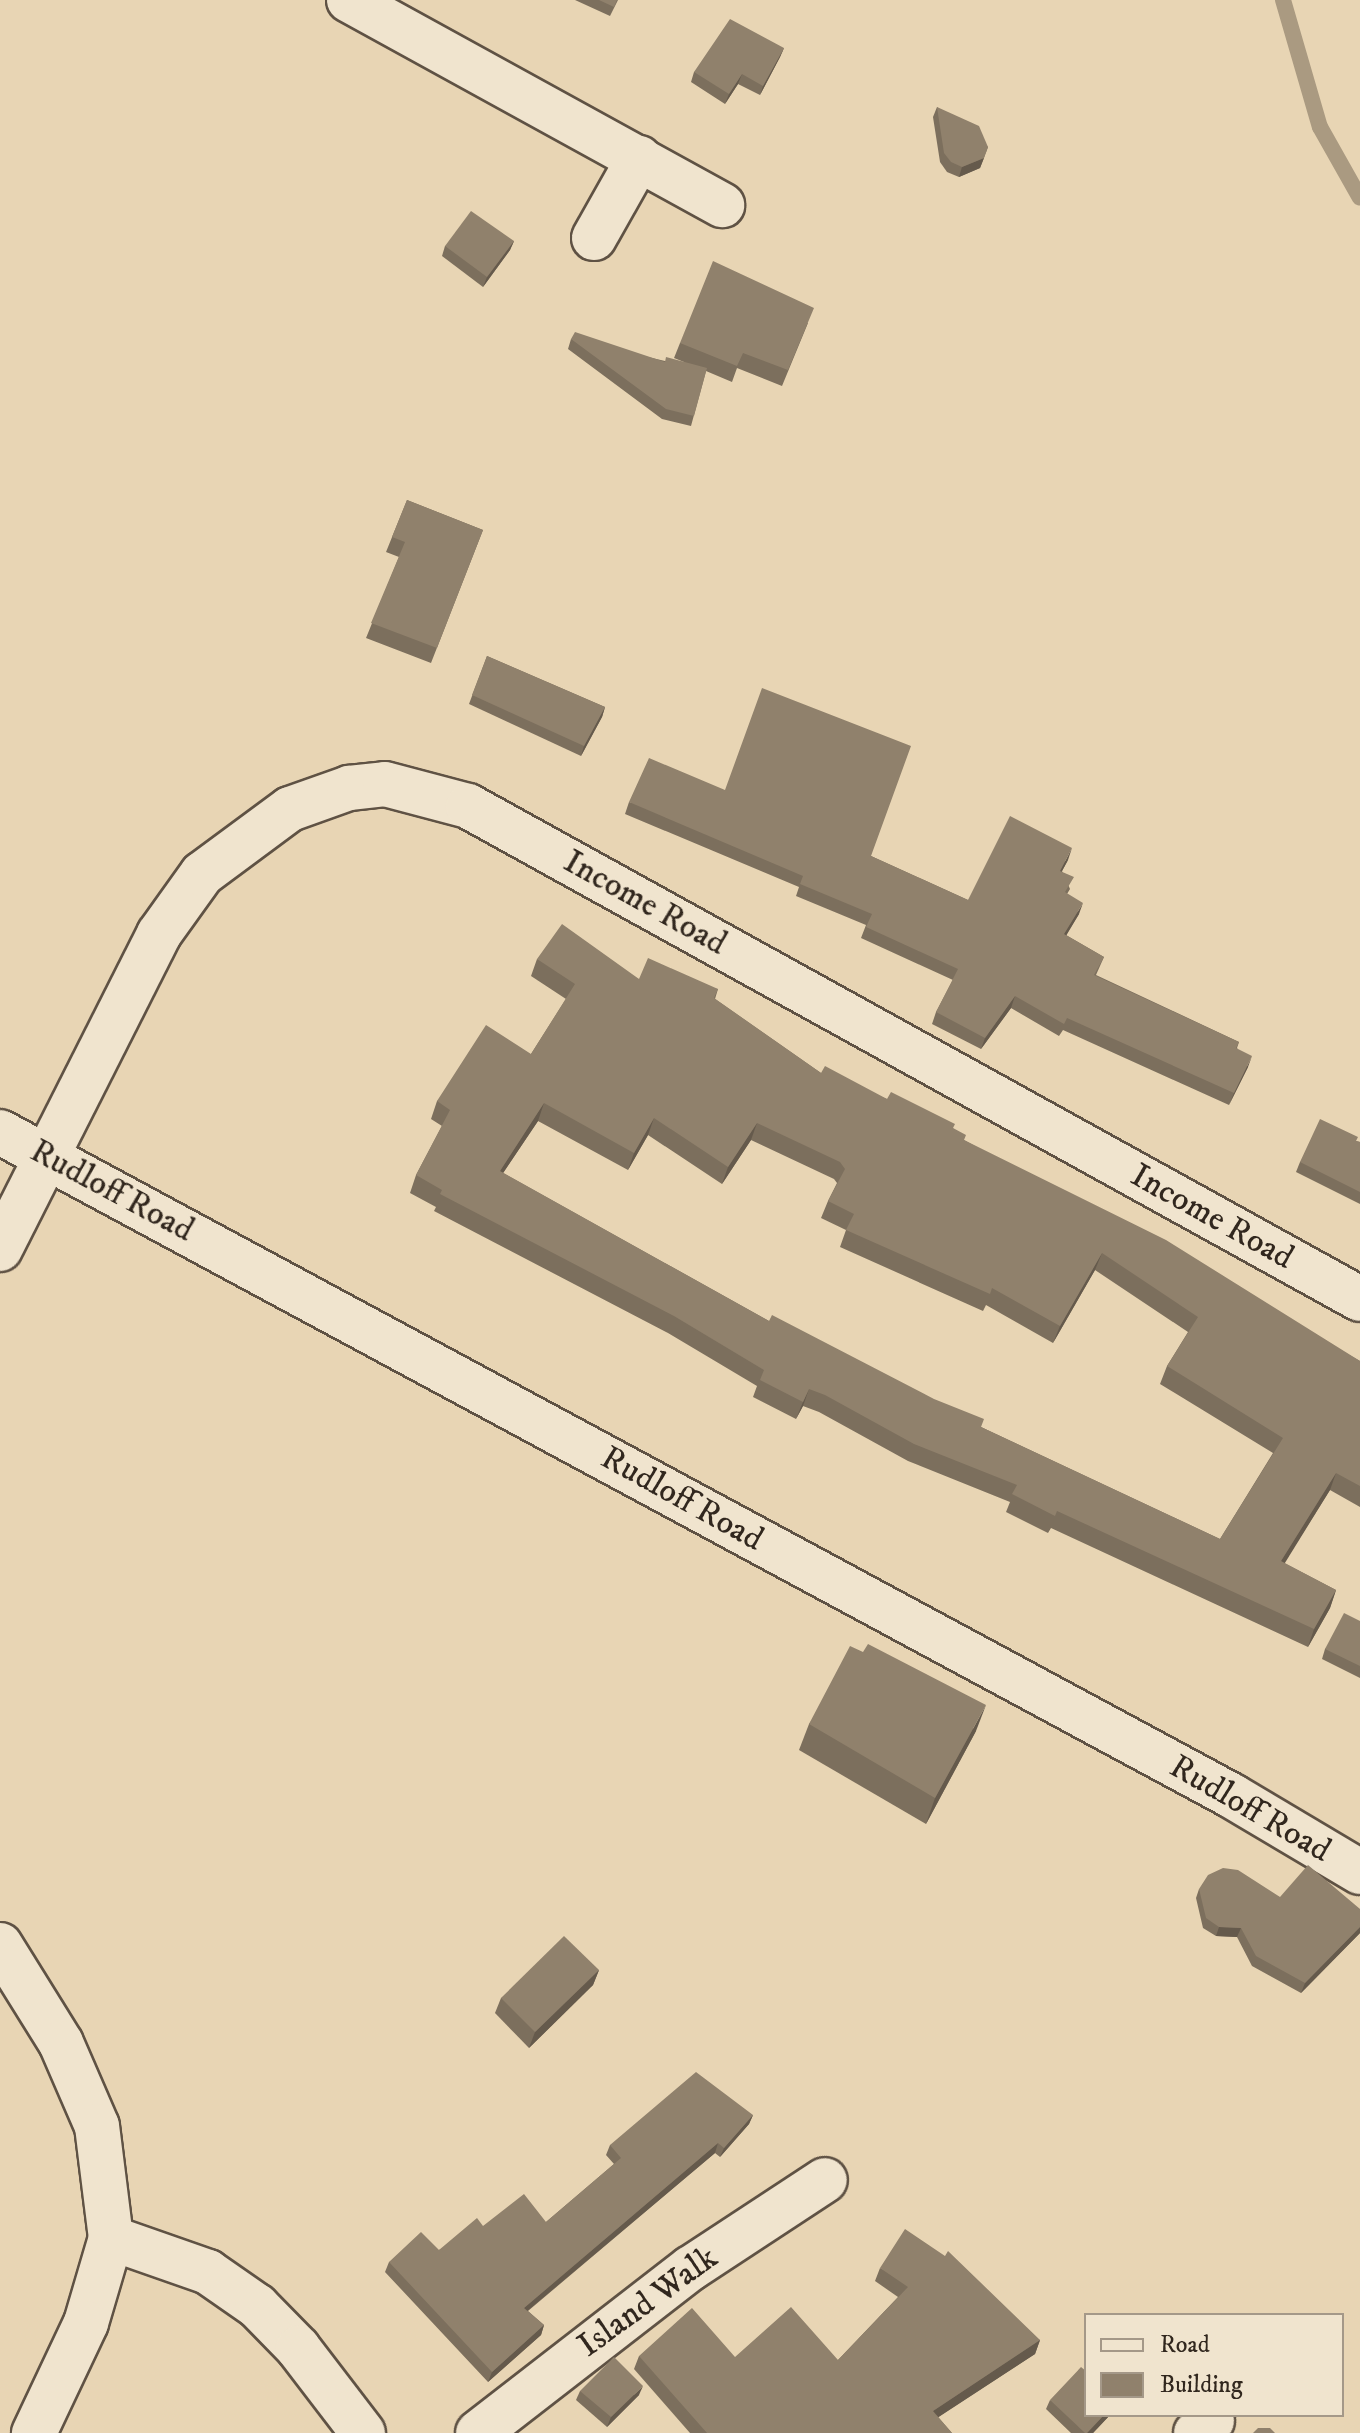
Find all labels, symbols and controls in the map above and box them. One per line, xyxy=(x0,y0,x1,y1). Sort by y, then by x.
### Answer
street label: Income Road xyxy=(556,842,734,964)
street label: Rudloff Road xyxy=(23,1131,201,1251)
street label: Income Road xyxy=(1123,1156,1301,1278)
street label: Rudloff Road xyxy=(594,1438,770,1560)
street label: Rudloff Road xyxy=(1162,1747,1338,1871)
street label: Island Walk xyxy=(570,2238,726,2366)
legend xyxy=(1084,2313,1344,2417)
text: Road xyxy=(1160,2330,1210,2360)
text: Building xyxy=(1160,2370,1243,2400)

